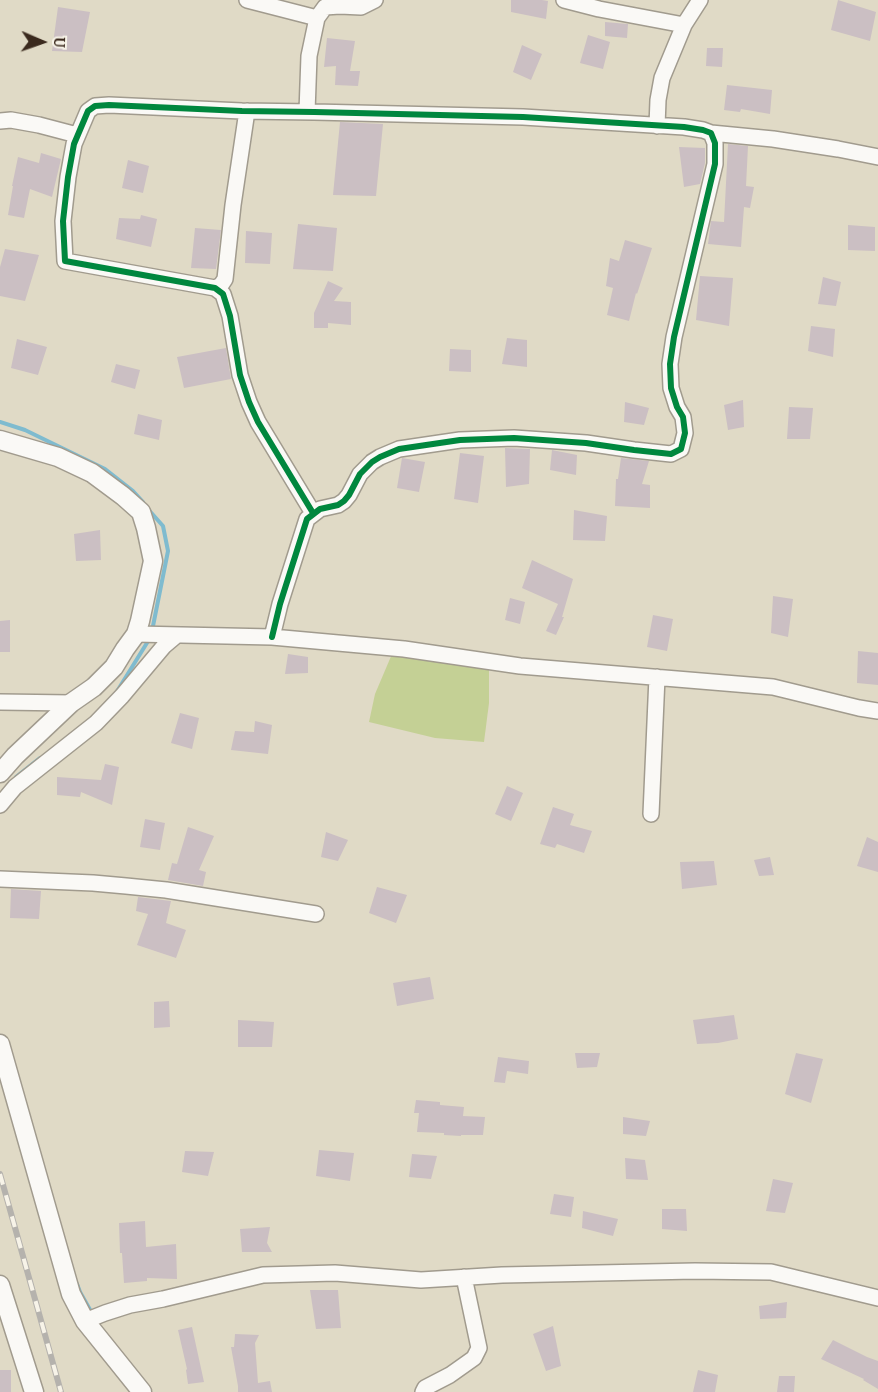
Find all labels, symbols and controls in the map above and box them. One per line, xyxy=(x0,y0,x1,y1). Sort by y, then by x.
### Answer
north arrow xyxy=(12,12,72,72)
text: U xyxy=(48,37,72,48)

